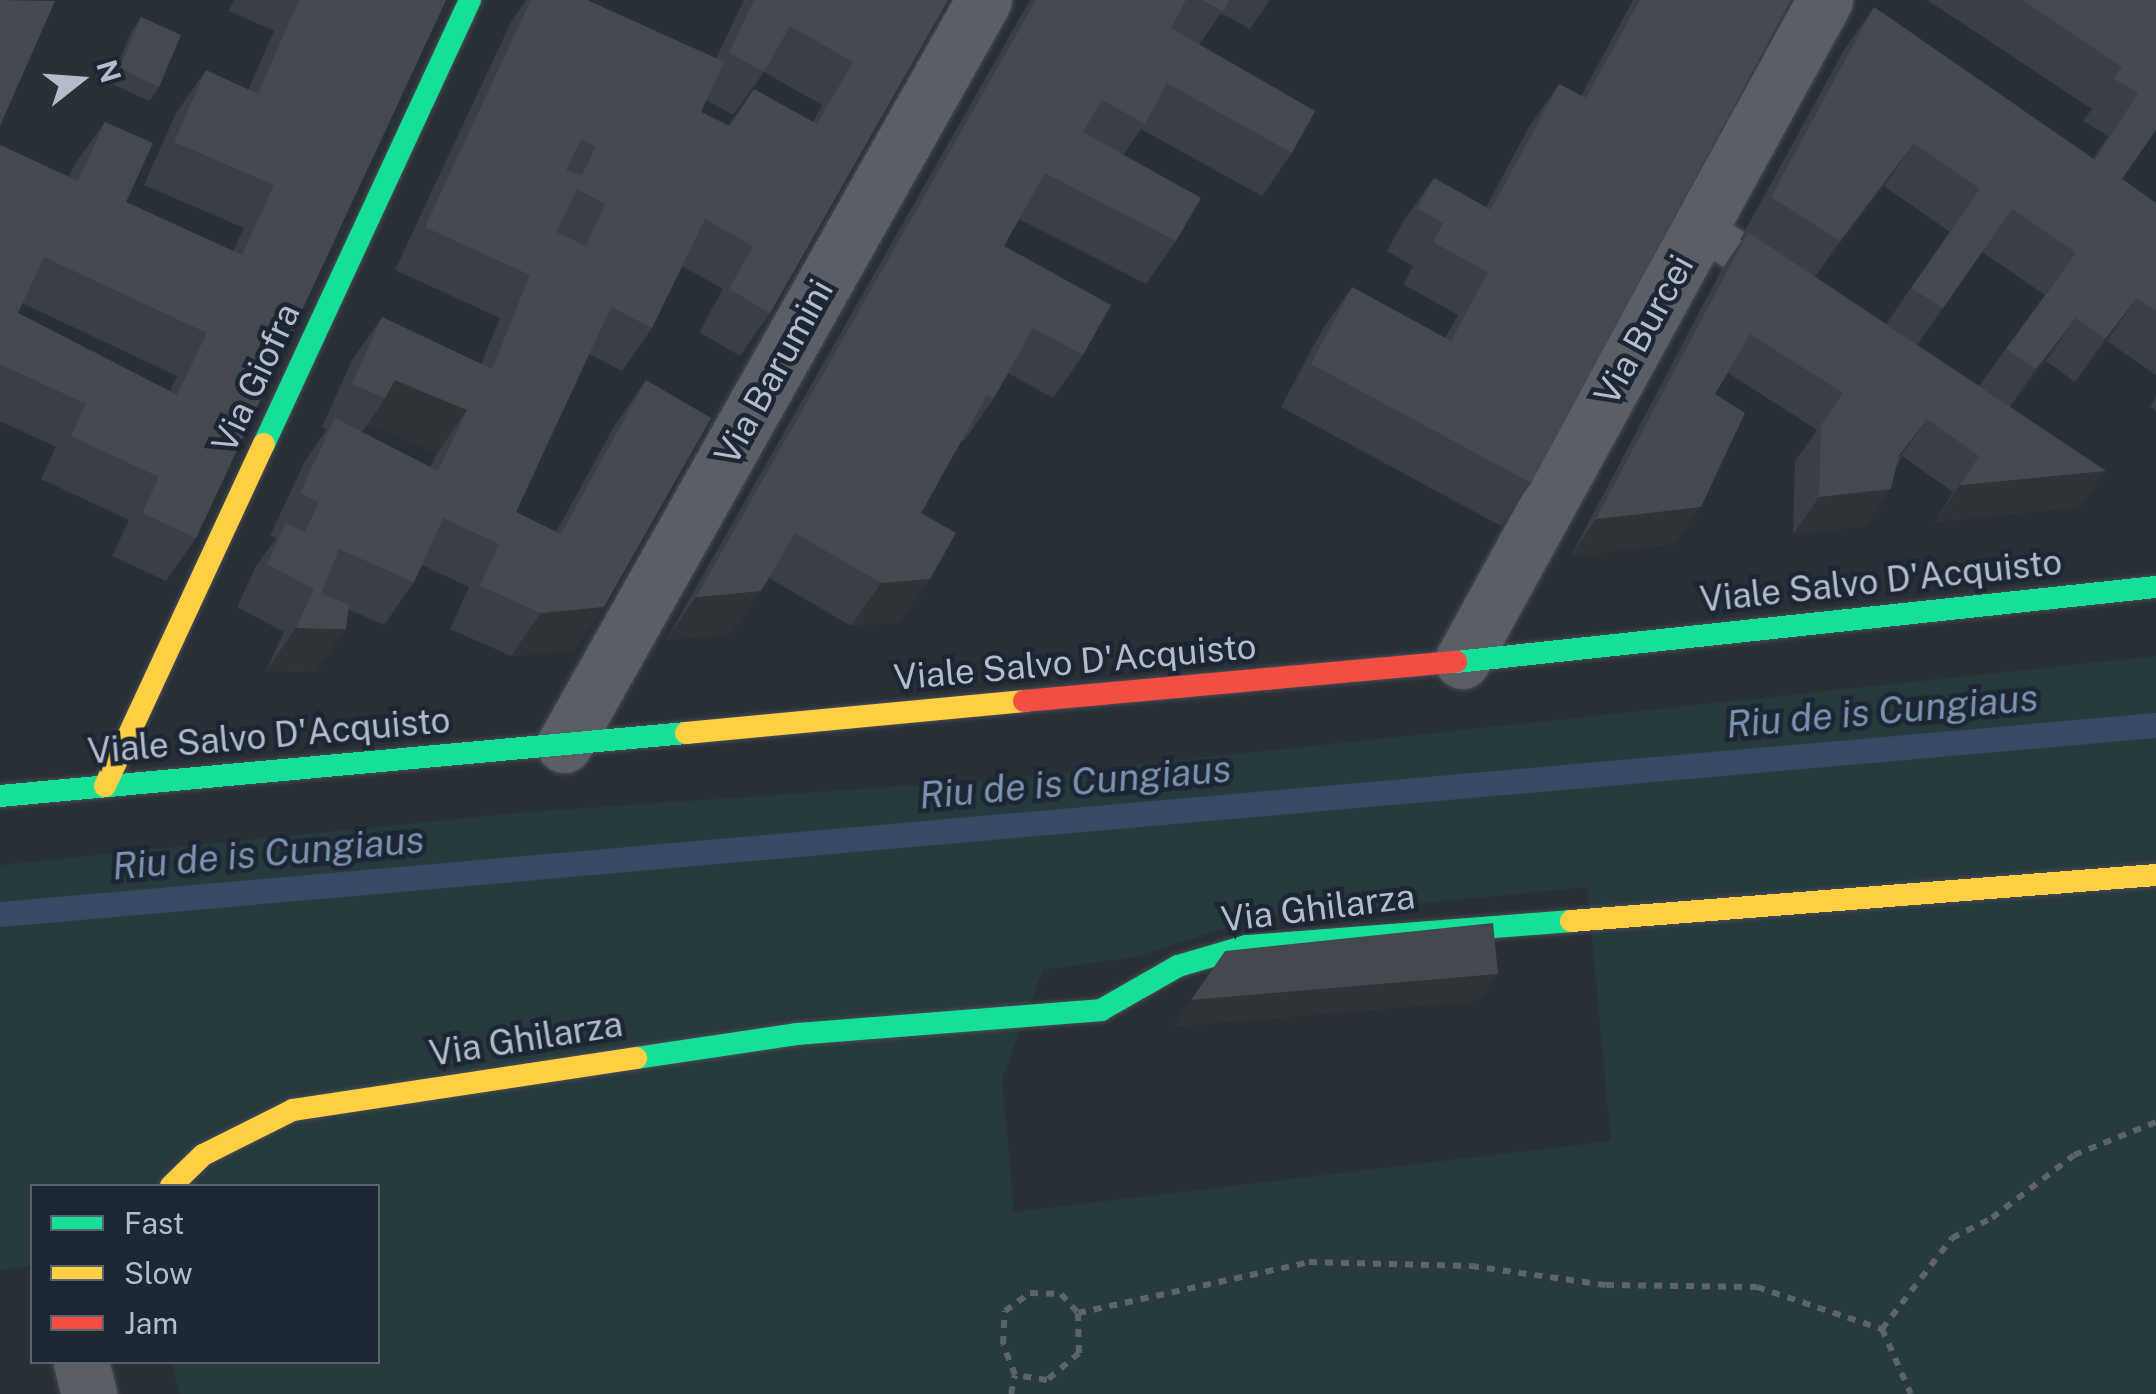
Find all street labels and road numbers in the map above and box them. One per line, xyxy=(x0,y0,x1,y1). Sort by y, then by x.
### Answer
street label: Via Burcei xyxy=(1586,248,1702,412)
street label: Via Barumini xyxy=(706,272,842,472)
street label: Via Giofra xyxy=(203,297,309,459)
street label: Viale Salvo D'Acquisto xyxy=(1698,541,2064,621)
street label: Viale Salvo D'Acquisto xyxy=(892,625,1258,699)
street label: Viale Salvo D'Acquisto xyxy=(86,699,452,773)
street label: Via Ghilarza xyxy=(1219,875,1417,941)
street label: Via Ghilarza xyxy=(426,1003,626,1075)

